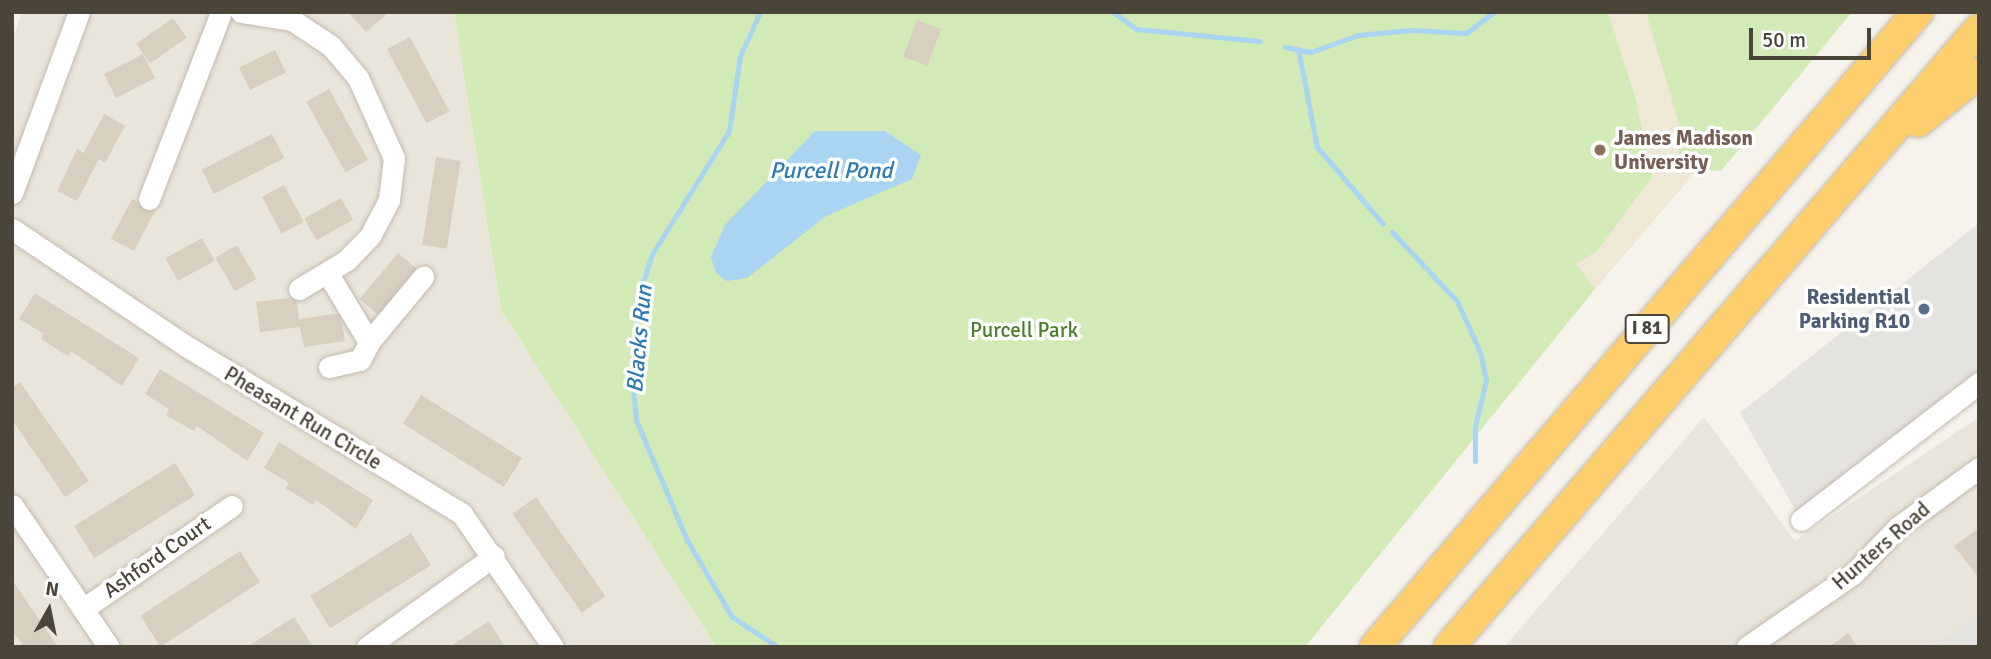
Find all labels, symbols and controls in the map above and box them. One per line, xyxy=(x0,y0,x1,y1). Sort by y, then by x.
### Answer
scale bar xyxy=(1753,14,1876,58)
text: 50 m xyxy=(1762,27,1806,53)
place label: James Madison University xyxy=(1614,125,1753,175)
marker: James Madison University xyxy=(1592,142,1608,158)
water label: Purcell Pond xyxy=(769,157,893,185)
water label: Blacks Run xyxy=(622,284,658,394)
place label: Residential Parking R10 xyxy=(1799,284,1910,334)
marker: Residential Parking R10 xyxy=(1916,301,1932,317)
road number: I 81 xyxy=(1624,314,1670,344)
park label: Purcell Park xyxy=(970,317,1078,343)
street label: Pheasant Run Circle xyxy=(220,361,386,475)
street label: Hunters Road xyxy=(1827,497,1935,595)
street label: Ashford Court xyxy=(99,511,215,603)
north arrow xyxy=(14,575,84,645)
text: N xyxy=(44,576,61,602)

